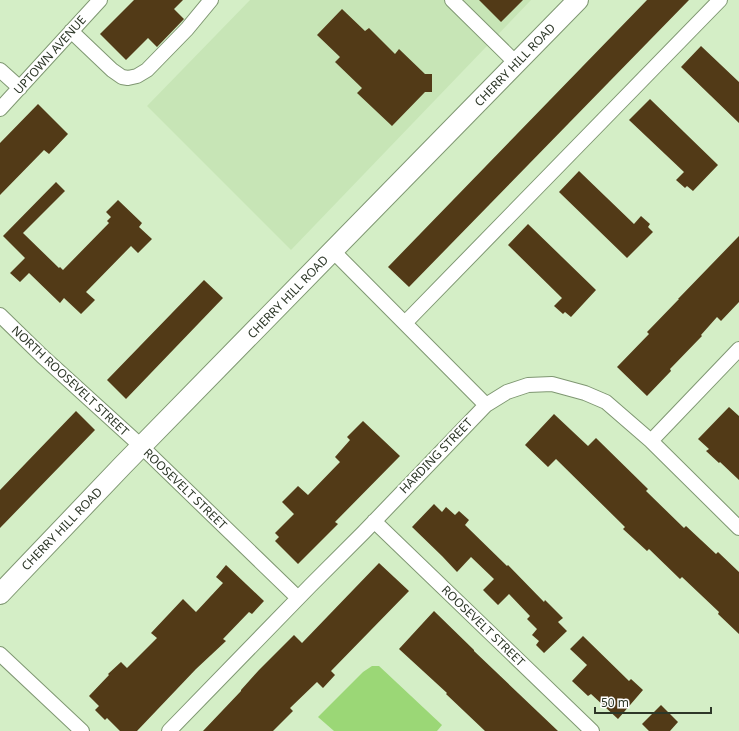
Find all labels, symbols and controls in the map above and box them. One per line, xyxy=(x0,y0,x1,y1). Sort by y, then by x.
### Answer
street label: UPTOWN AVENUE xyxy=(10,12,90,98)
street label: CHERRY HILL ROAD xyxy=(470,19,559,110)
street label: CHERRY HILL ROAD xyxy=(243,251,332,342)
street label: NORTH ROOSEVELT STREET xyxy=(8,322,133,440)
street label: HARDING STREET xyxy=(395,414,476,497)
street label: ROOSEVELT STREET xyxy=(140,444,231,533)
street label: CHERRY HILL ROAD xyxy=(17,483,106,574)
street label: ROOSEVELT STREET xyxy=(438,581,529,670)
scale bar xyxy=(595,689,711,715)
text: 50 m xyxy=(601,694,629,711)

